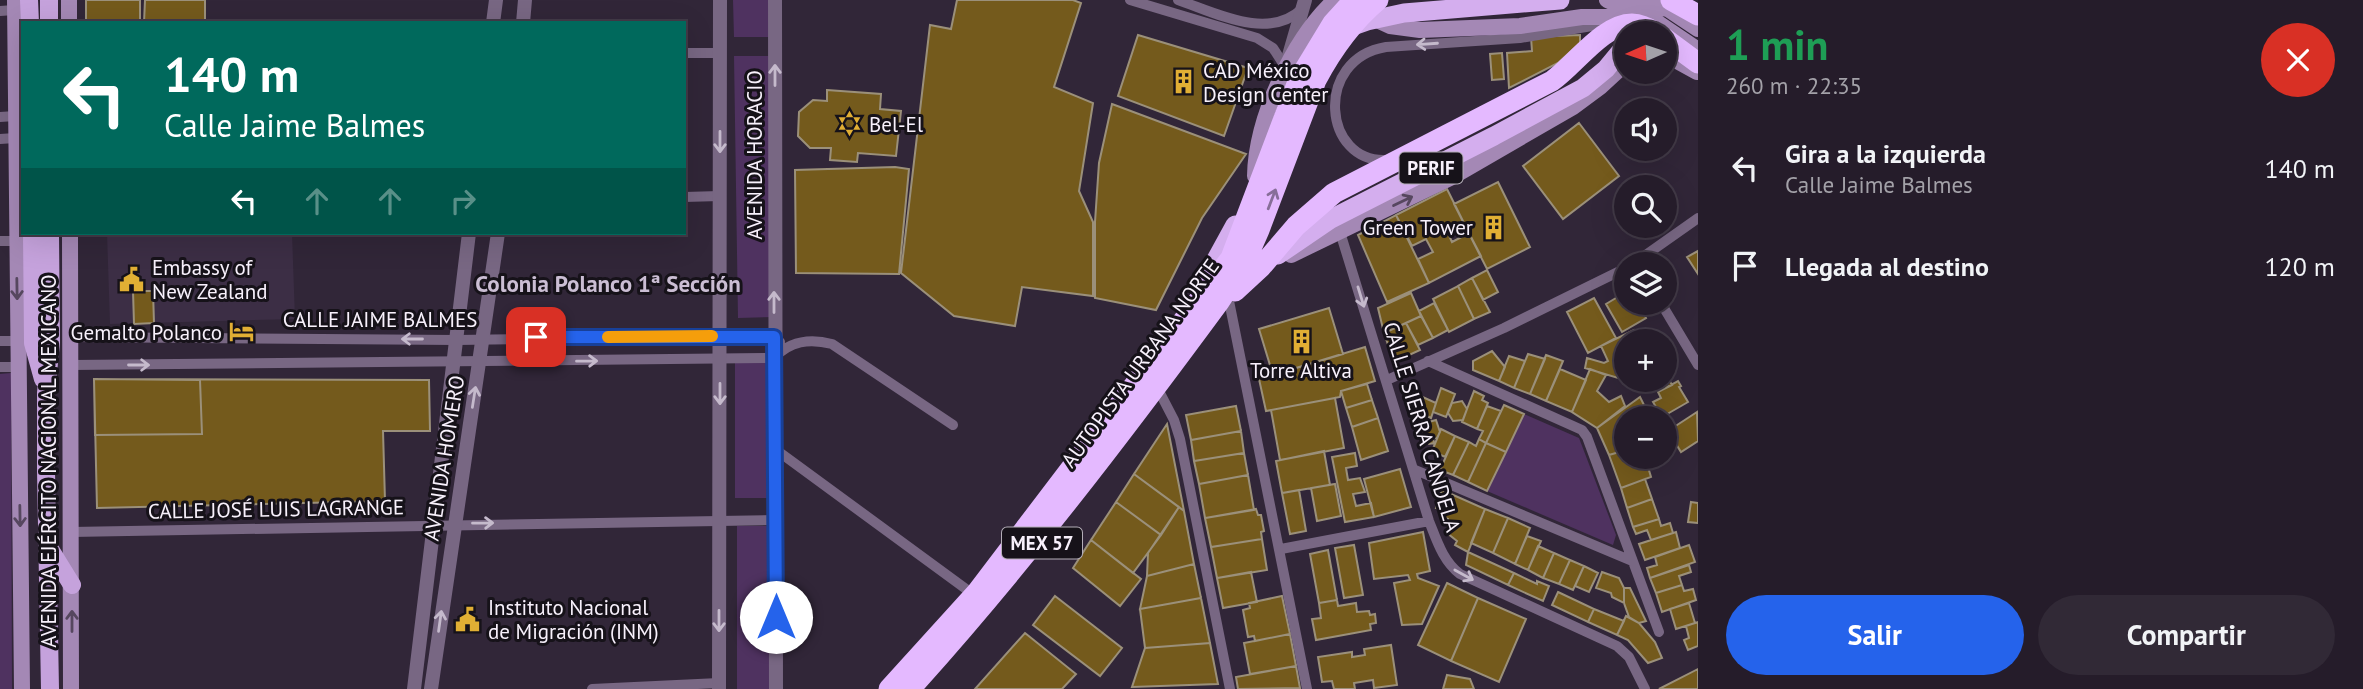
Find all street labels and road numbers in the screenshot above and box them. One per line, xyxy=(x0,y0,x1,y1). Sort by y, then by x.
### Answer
street label: AVENIDA HORACIO xyxy=(741,70,768,240)
road number: PERIF xyxy=(1400,152,1462,184)
street label: AUTOPISTA URBANA NORTE xyxy=(1055,253,1225,473)
street label: AVENIDA EJÉRCITO NACIONAL MEXICANO xyxy=(35,274,62,648)
street label: CALLE JAIME BALMES xyxy=(283,306,477,333)
street label: CALLE SIERRA CANDELA xyxy=(1377,319,1467,536)
street label: AVENIDA HOMERO xyxy=(418,373,470,543)
street label: CALLE JOSÉ LUIS LAGRANGE xyxy=(148,493,404,525)
road number: MEX 57 xyxy=(1002,528,1082,558)

